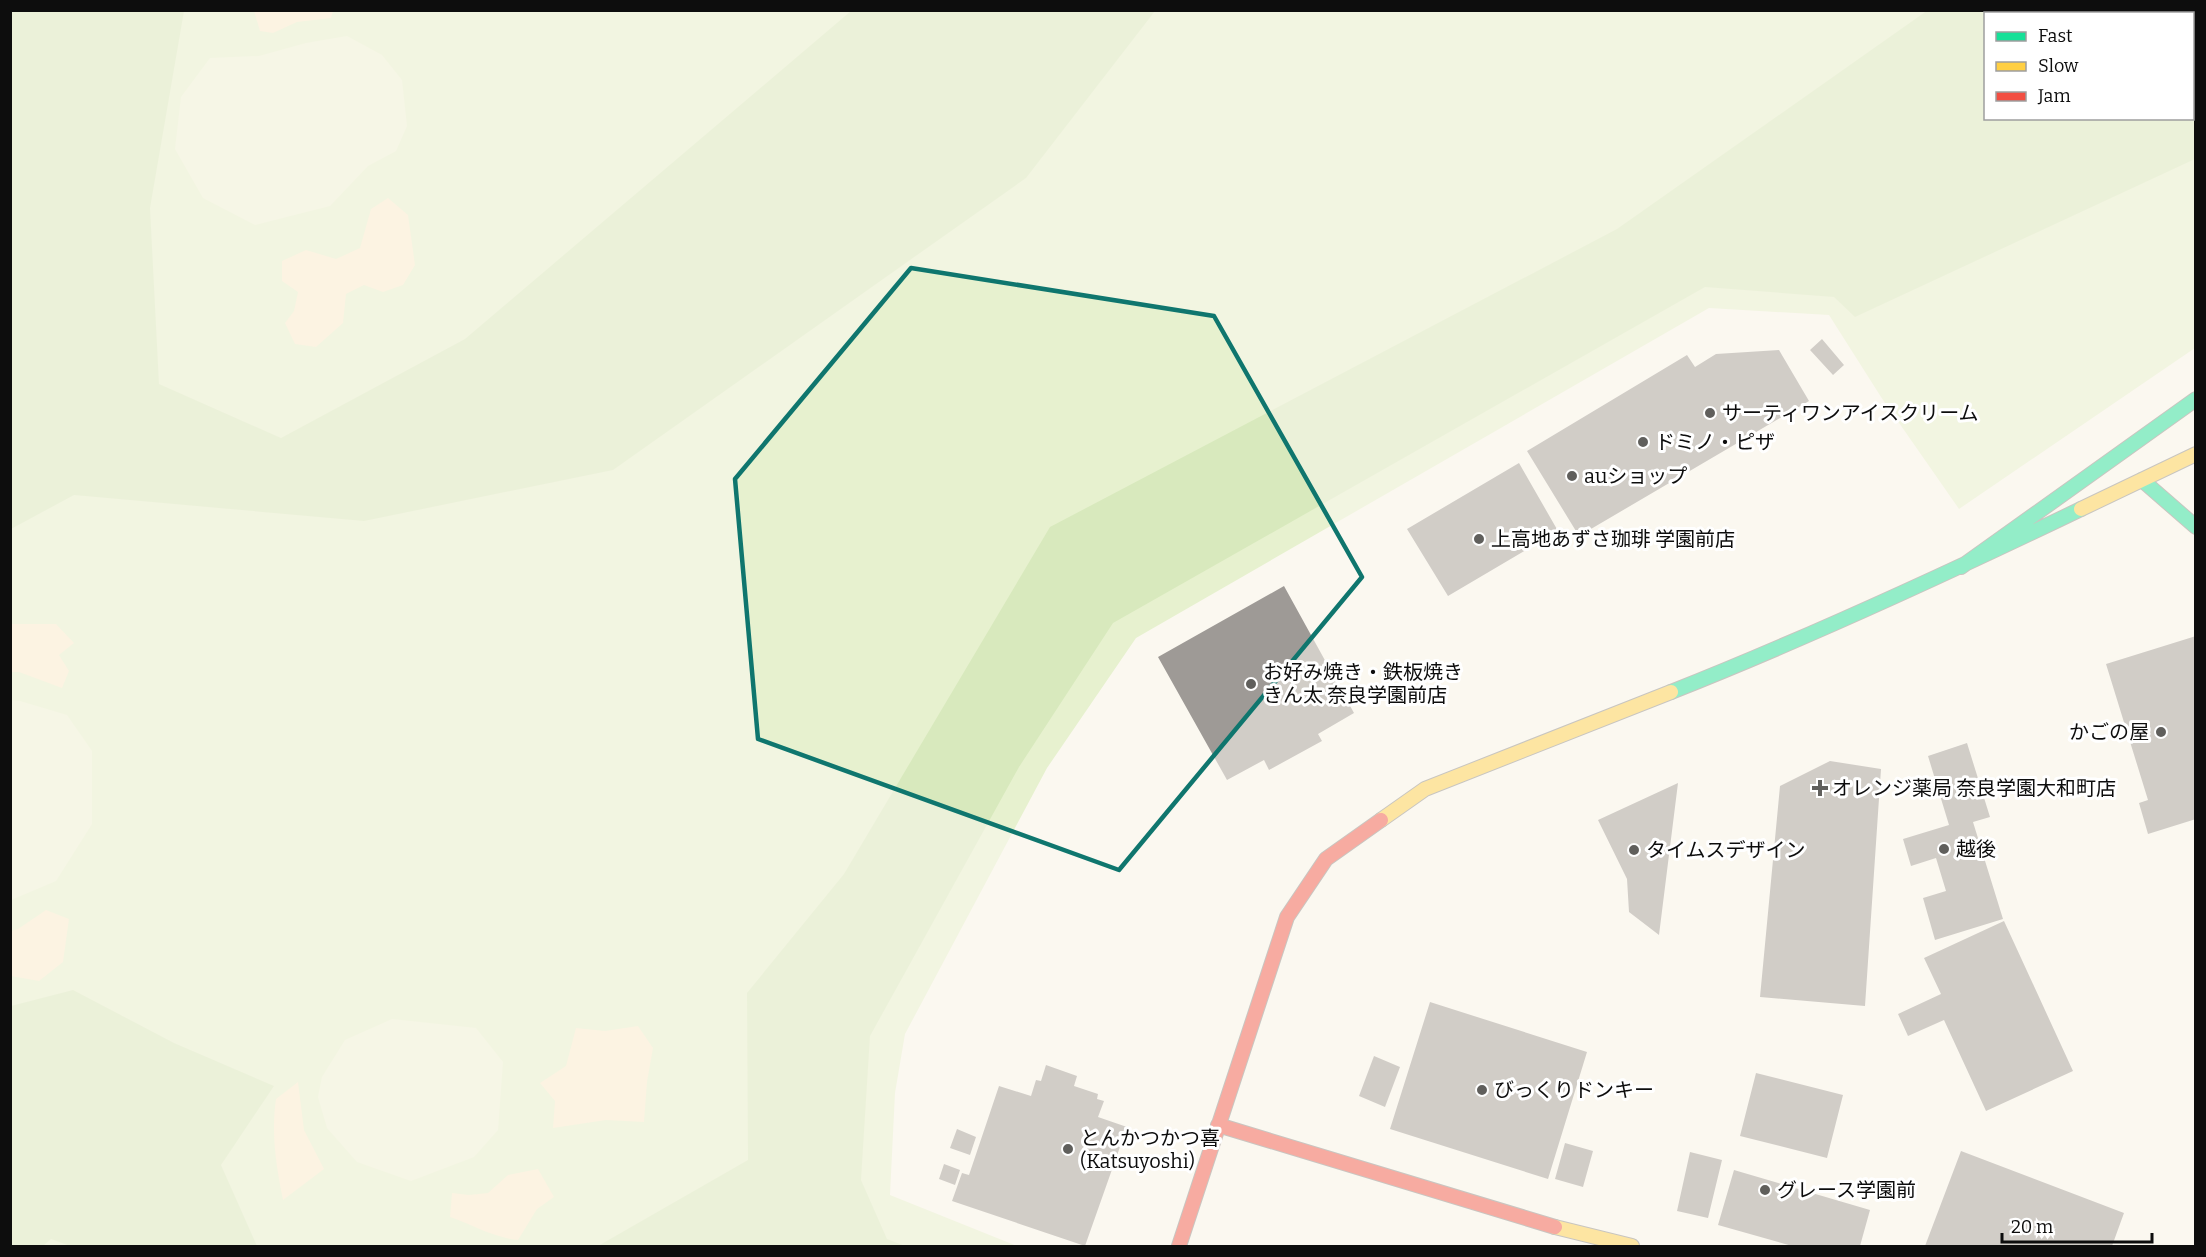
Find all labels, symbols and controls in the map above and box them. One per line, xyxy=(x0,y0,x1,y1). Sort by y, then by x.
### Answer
legend xyxy=(1984,12,2194,120)
text: Fast xyxy=(2038,25,2073,47)
text: Slow xyxy=(2038,55,2079,77)
text: Jam xyxy=(2037,85,2071,107)
place label: サーティワンアイスクリーム xyxy=(1722,401,1979,425)
marker: サーティワンアイスクリーム xyxy=(1703,406,1717,420)
place label: ドミノ・ピザ xyxy=(1655,430,1775,454)
marker: ドミノ・ピザ xyxy=(1636,435,1650,449)
place label: auショップ xyxy=(1584,464,1687,488)
marker: auショップ xyxy=(1565,469,1579,483)
place label: 上高地あずさ珈琲 学園前店 xyxy=(1491,527,1735,551)
marker: 上高地あずさ珈琲 学園前店 xyxy=(1472,532,1486,546)
place label: お好み焼き・鉄板焼き きん太 奈良学園前店 xyxy=(1263,660,1463,707)
marker: お好み焼き・鉄板焼き きん太 奈良学園前店 xyxy=(1244,677,1258,691)
place label: かごの屋 xyxy=(2069,720,2149,744)
marker: かごの屋 xyxy=(2154,725,2168,739)
place label: オレンジ薬局 奈良学園大和町店 xyxy=(1832,776,2116,800)
marker: オレンジ薬局 奈良学園大和町店 xyxy=(1813,781,1827,795)
place label: 越後 xyxy=(1956,837,1996,861)
place label: タイムスデザイン xyxy=(1646,838,1806,862)
marker: 越後 xyxy=(1937,842,1951,856)
marker: タイムスデザイン xyxy=(1627,843,1641,857)
place label: びっくりドンキー xyxy=(1494,1078,1654,1102)
marker: びっくりドンキー xyxy=(1475,1083,1489,1097)
place label: とんかつかつ喜 (Katsuyoshi) xyxy=(1080,1126,1220,1173)
marker: とんかつかつ喜 (Katsuyoshi) xyxy=(1061,1142,1075,1156)
place label: グレース学園前 xyxy=(1777,1178,1916,1202)
marker: グレース学園前 xyxy=(1758,1183,1772,1197)
scale bar xyxy=(2002,1206,2152,1244)
text: 20 m xyxy=(2011,1216,2053,1238)

